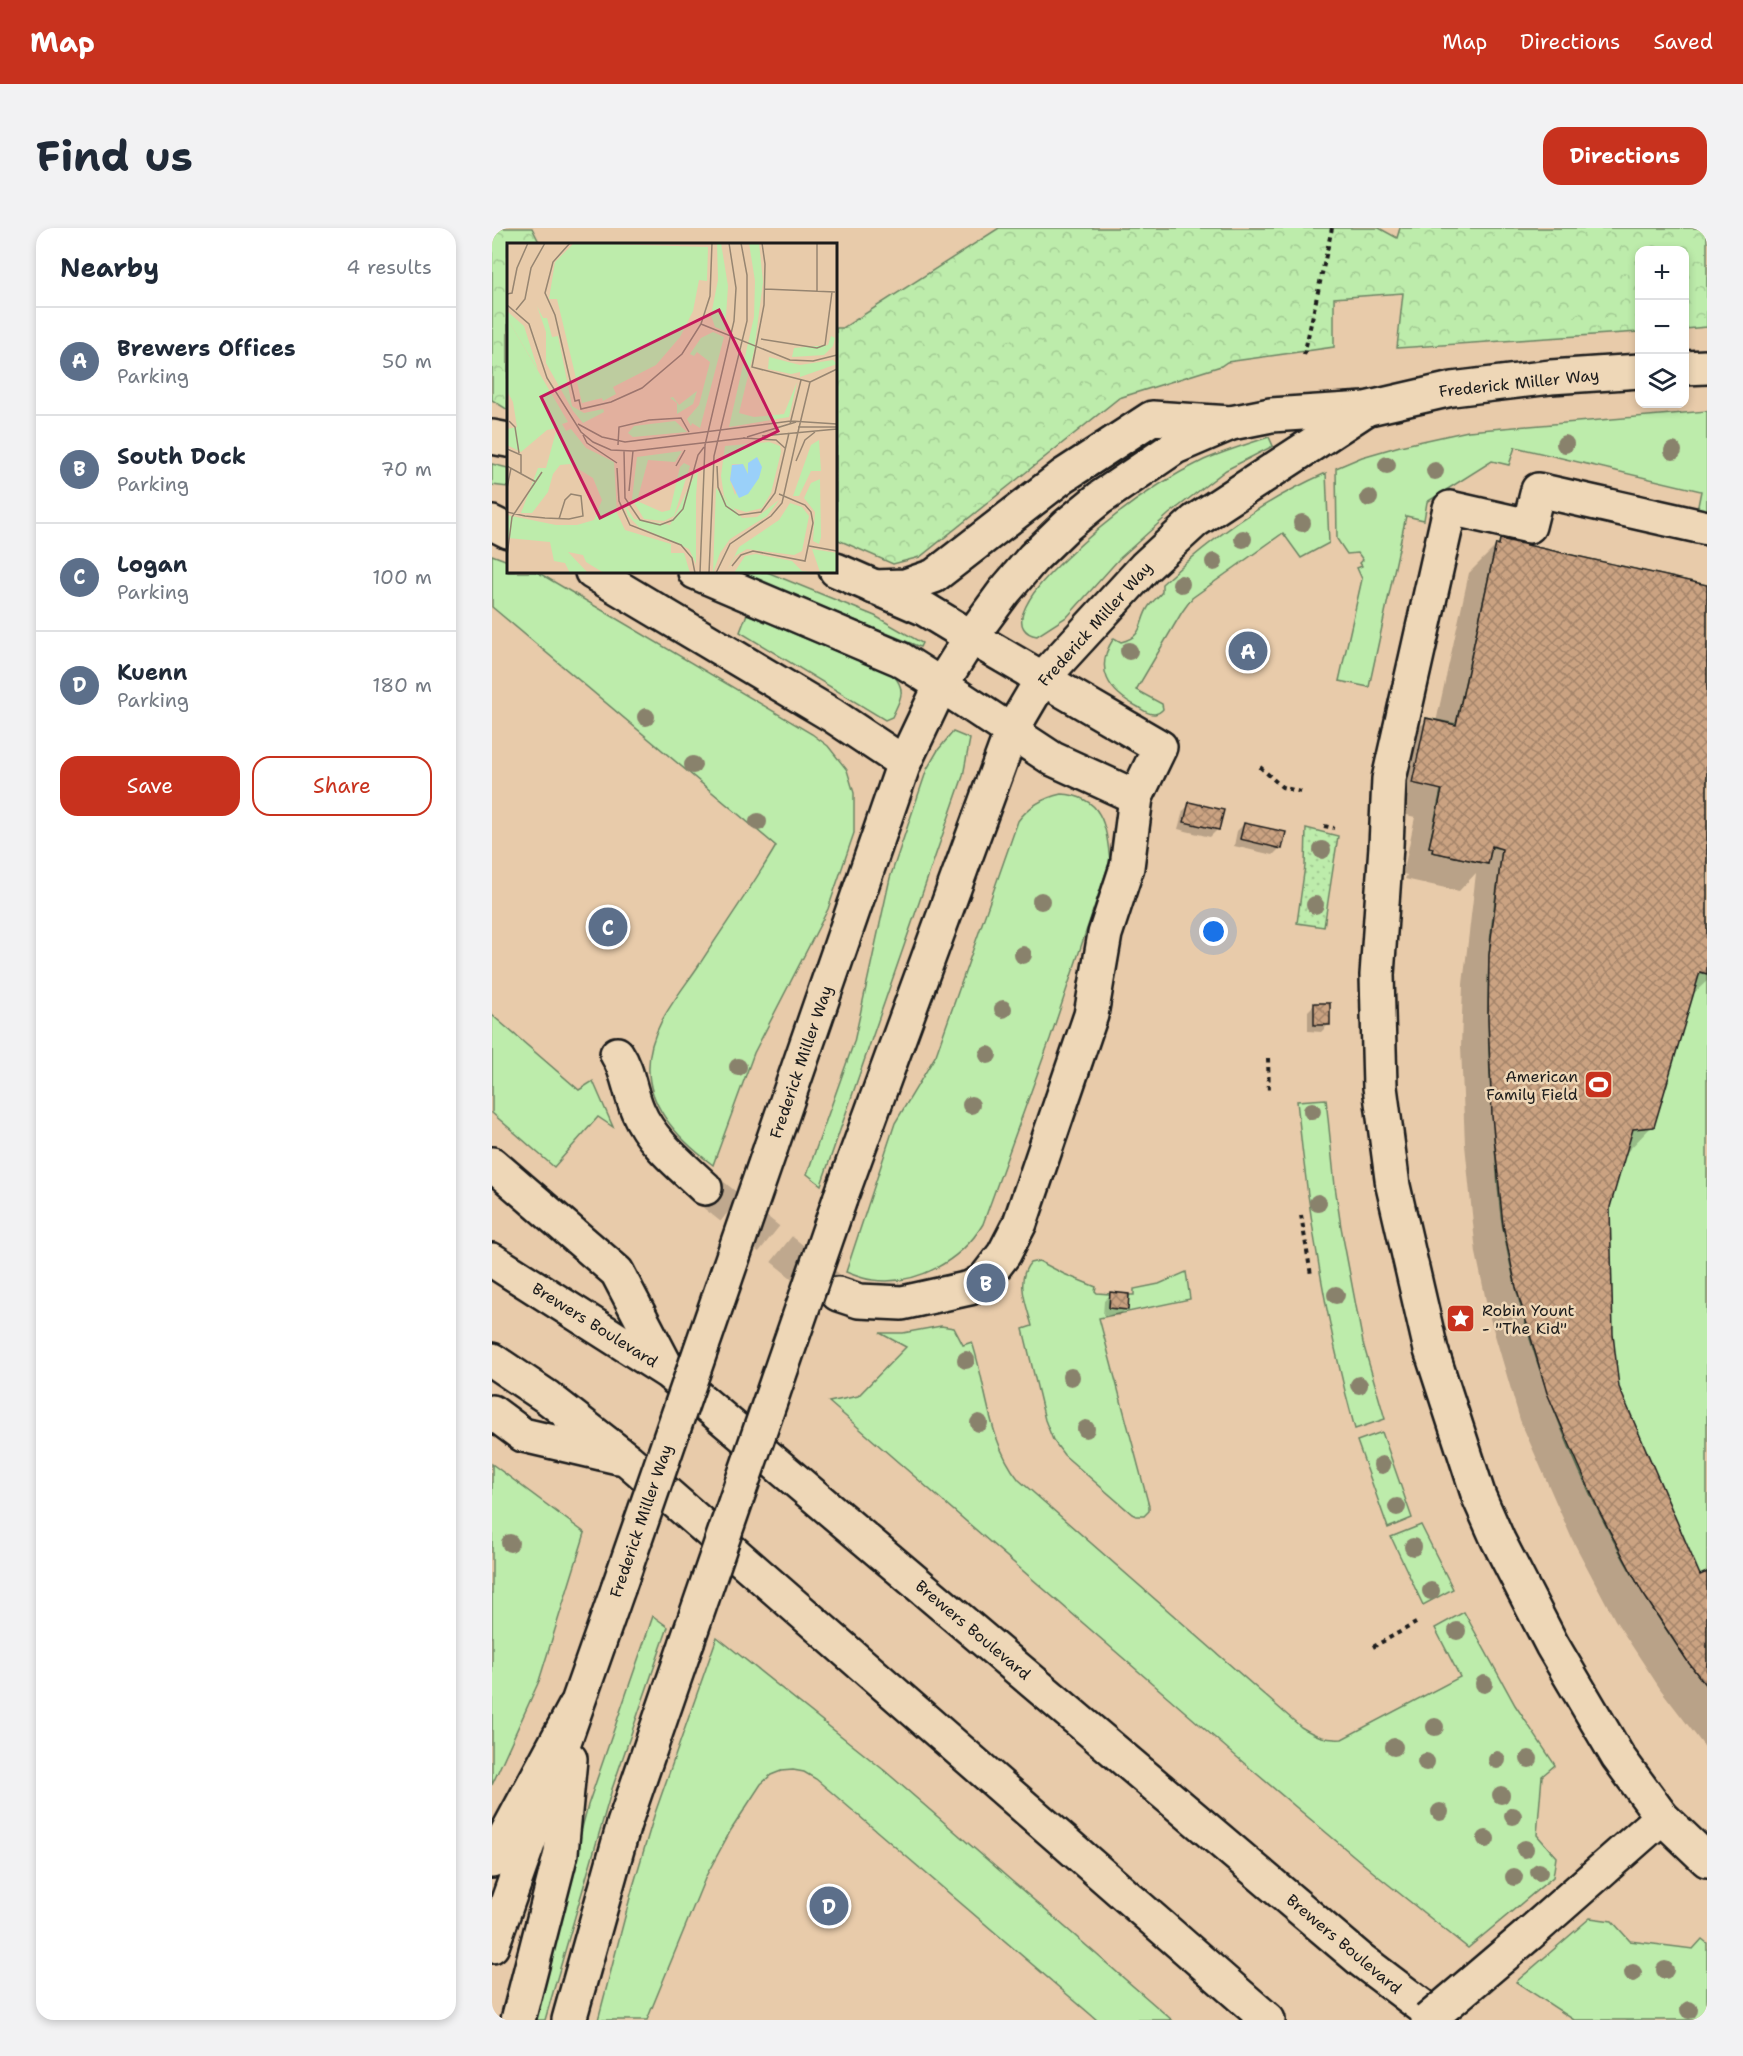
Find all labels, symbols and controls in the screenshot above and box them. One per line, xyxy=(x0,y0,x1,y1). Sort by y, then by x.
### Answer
text: Map xyxy=(30,23,95,61)
text: Map xyxy=(1442,28,1487,56)
text: Directions xyxy=(1520,28,1620,56)
text: Saved xyxy=(1653,28,1713,56)
button: Directions xyxy=(1543,127,1707,185)
text: Find us xyxy=(36,128,193,184)
inset map xyxy=(507,243,837,573)
map controls xyxy=(1635,246,1689,408)
button: + xyxy=(1635,246,1689,300)
text: Nearby xyxy=(60,250,159,285)
text: 4 results xyxy=(346,254,432,280)
button: − xyxy=(1635,300,1689,354)
text: Brewers Offices xyxy=(117,334,296,363)
text: A xyxy=(72,348,87,374)
text: 50 m xyxy=(382,348,432,374)
button: layers xyxy=(1635,354,1689,408)
text: Parking xyxy=(117,363,189,389)
street label: Frederick Miller Way xyxy=(1438,364,1600,402)
text: South Dock xyxy=(117,442,246,471)
text: B xyxy=(73,456,86,482)
text: 70 m xyxy=(380,456,432,482)
text: Parking xyxy=(117,471,189,497)
text: Logan xyxy=(117,550,187,579)
street label: Frederick Miller Way xyxy=(1033,557,1157,691)
text: C xyxy=(73,564,86,590)
text: 100 m xyxy=(372,564,432,590)
text: Parking xyxy=(117,579,189,605)
pin: A xyxy=(1228,628,1268,674)
text: Kuenn xyxy=(117,658,187,687)
text: D xyxy=(72,672,87,698)
text: 180 m xyxy=(372,672,432,698)
text: Parking xyxy=(117,687,189,713)
button: Save xyxy=(60,756,240,816)
button: Share xyxy=(252,756,432,816)
pin: C xyxy=(588,904,628,950)
your location xyxy=(1199,917,1228,946)
street label: Frederick Miller Way xyxy=(765,983,837,1141)
place label: American Family Field xyxy=(1486,1066,1578,1105)
sports icon: American Family Field xyxy=(1583,1069,1615,1101)
pin: B xyxy=(966,1260,1006,1306)
street label: Brewers Boulevard xyxy=(528,1278,662,1372)
place label: Robin Yount - "The Kid" xyxy=(1482,1300,1575,1339)
place icon: Robin Yount - "The Kid" xyxy=(1445,1303,1477,1335)
street label: Frederick Miller Way xyxy=(605,1442,677,1600)
street label: Brewers Boulevard xyxy=(911,1576,1035,1684)
pin: D xyxy=(810,1884,848,1928)
street label: Brewers Boulevard xyxy=(1282,1890,1406,1998)

